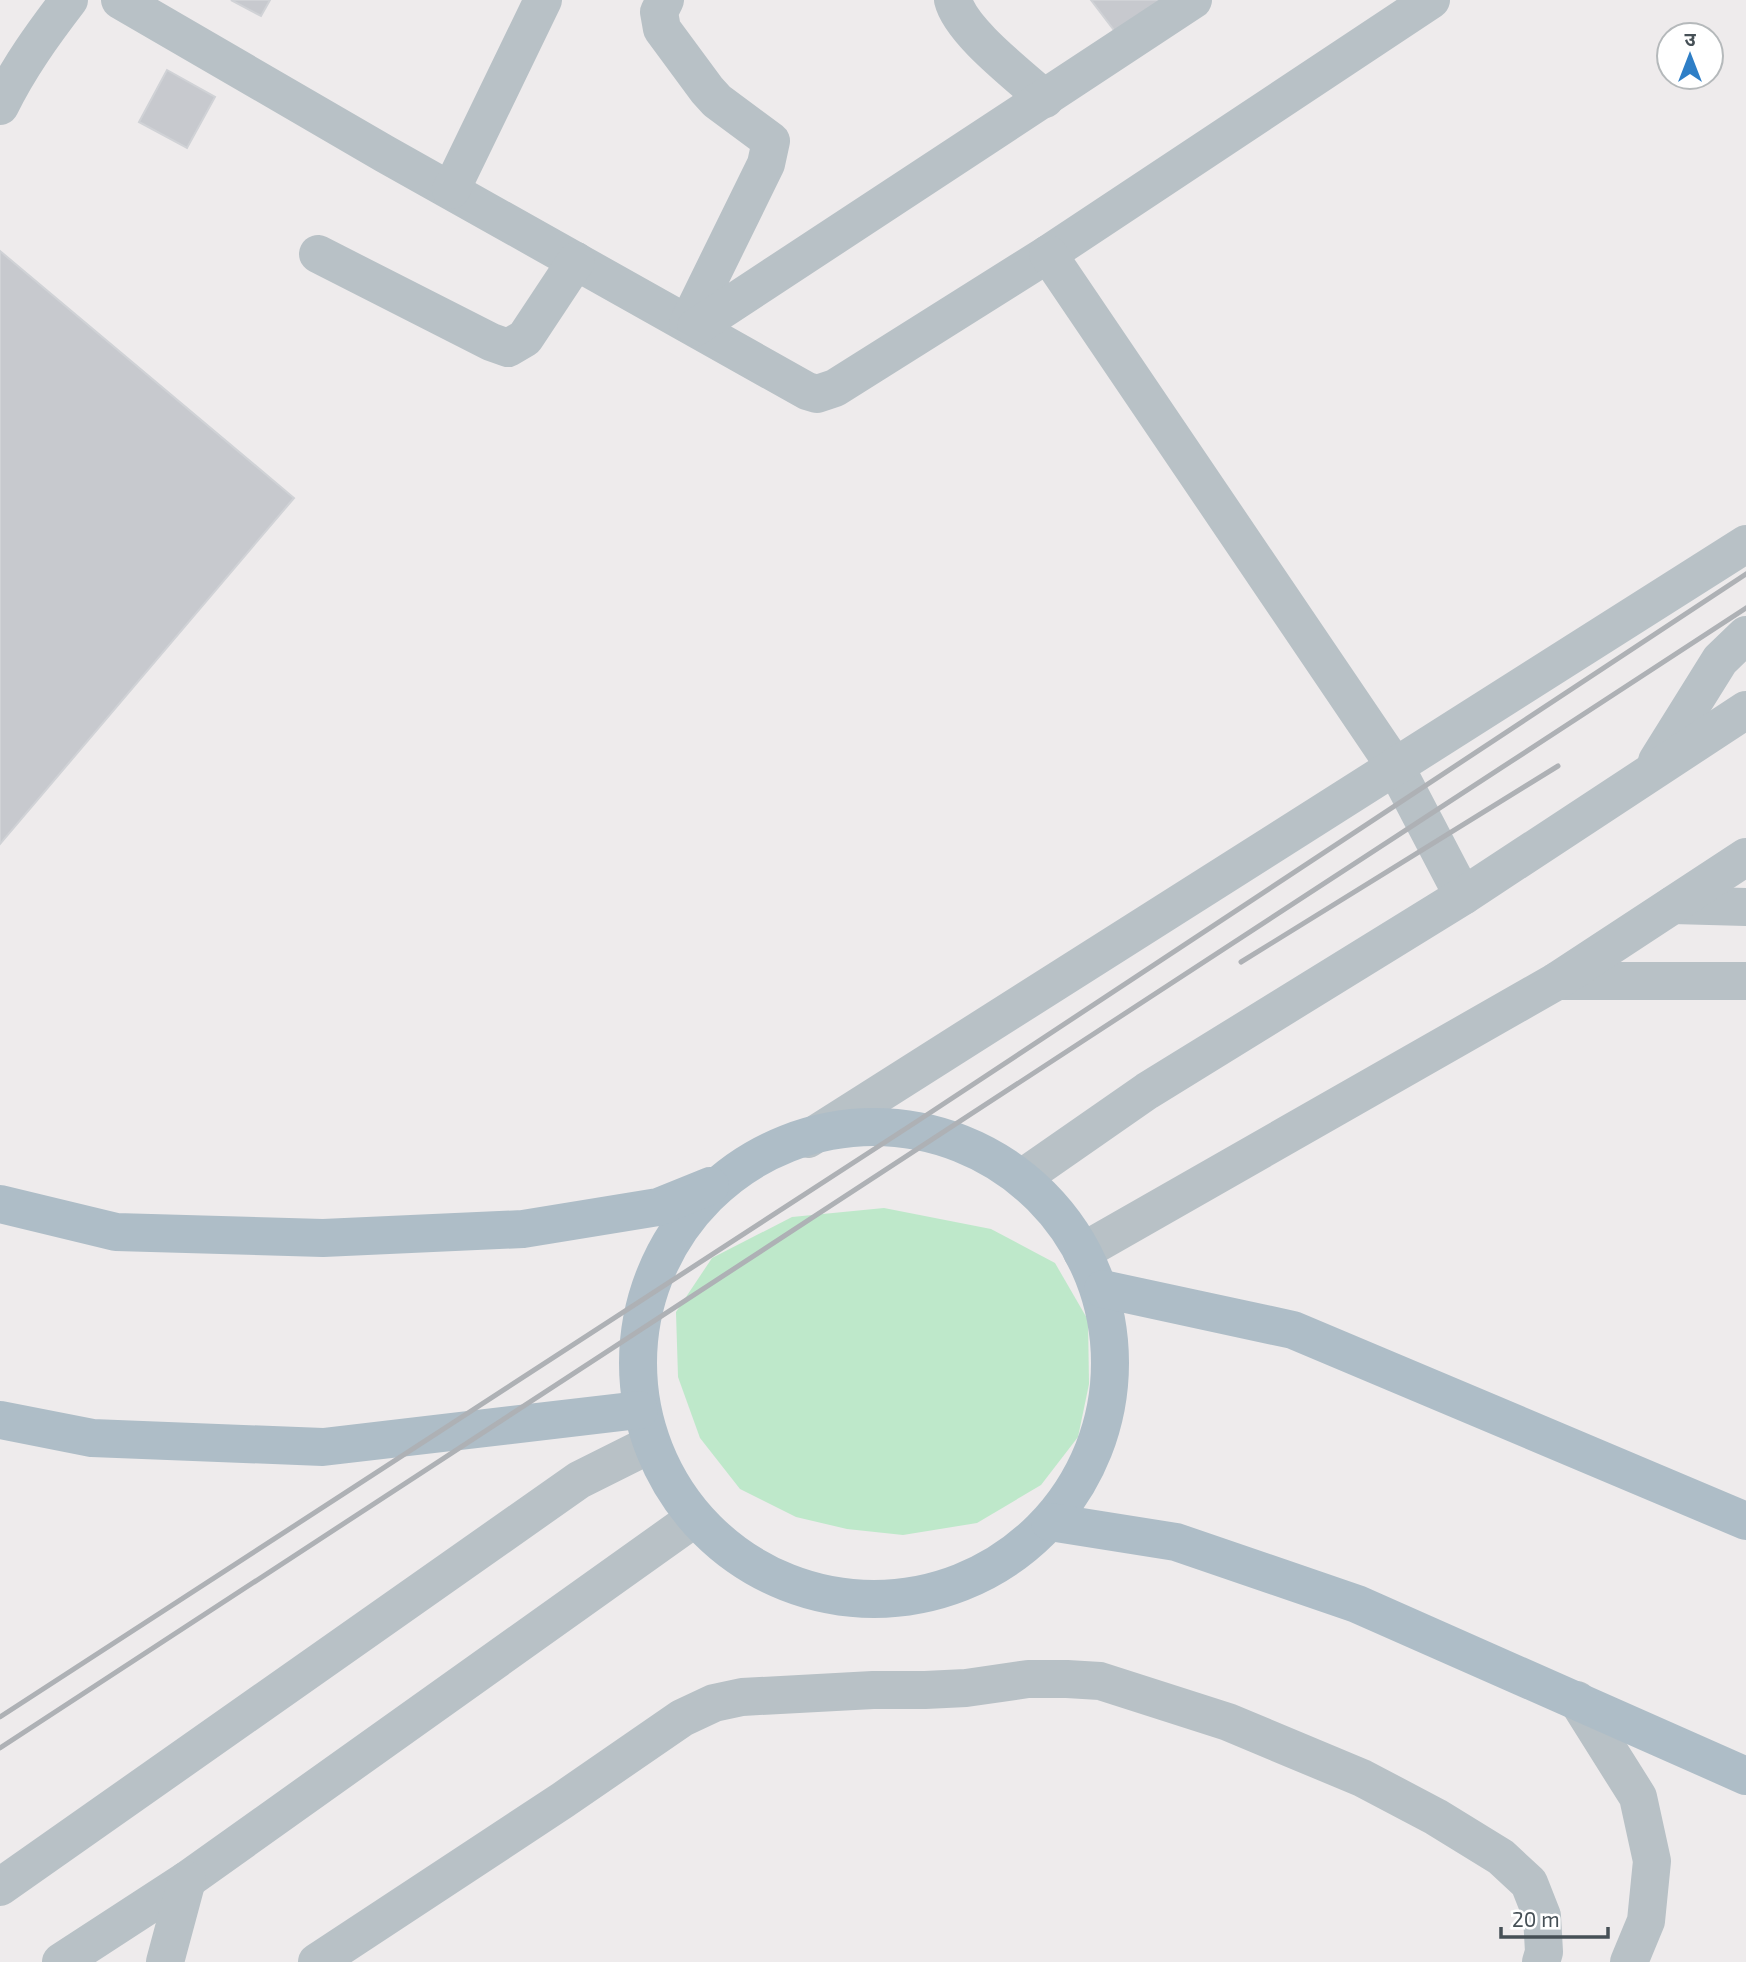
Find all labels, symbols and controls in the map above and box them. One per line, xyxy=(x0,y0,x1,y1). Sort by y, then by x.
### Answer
north arrow xyxy=(1655,21,1725,91)
text: उ xyxy=(1684,27,1696,50)
scale bar xyxy=(1501,1896,1608,1940)
text: 20 m xyxy=(1512,1906,1560,1931)

